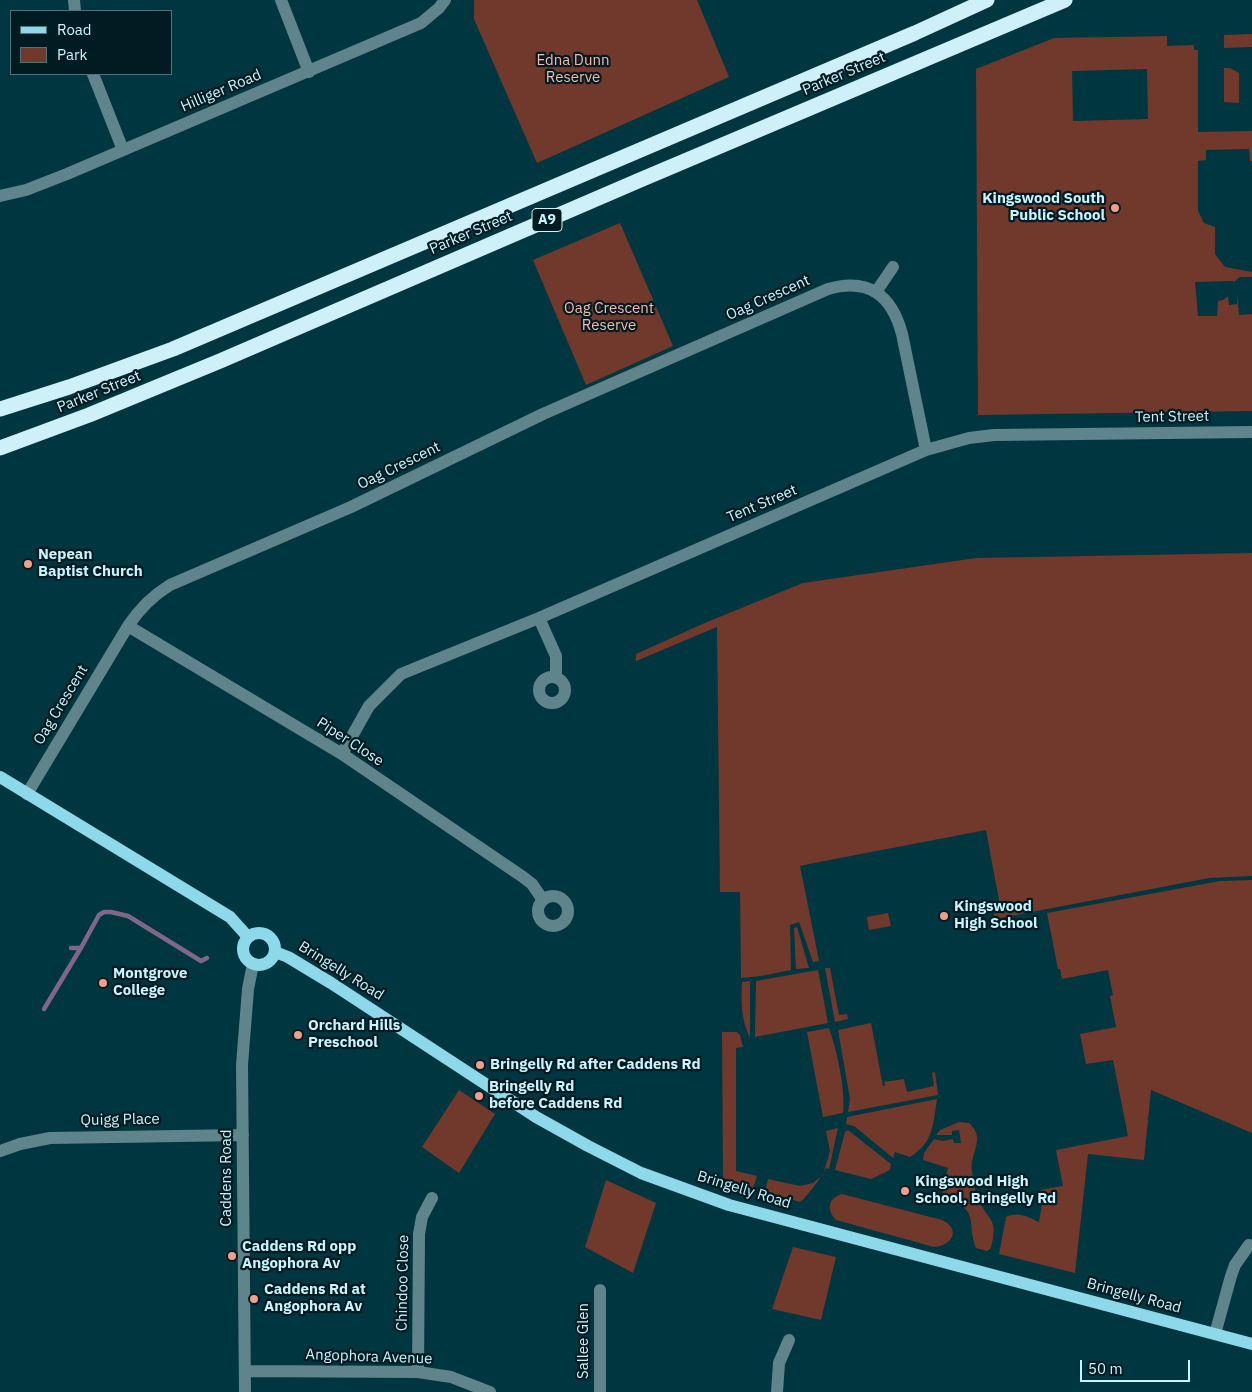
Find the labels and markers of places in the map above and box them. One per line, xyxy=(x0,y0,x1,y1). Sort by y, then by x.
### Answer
place label: Kingswood South Public School xyxy=(982,190,1105,225)
marker: Kingswood South Public School xyxy=(1109,202,1121,214)
place label: Nepean Baptist Church xyxy=(38,546,143,581)
marker: Nepean Baptist Church xyxy=(22,558,34,570)
place label: Kingswood High School xyxy=(954,898,1037,933)
marker: Kingswood High School xyxy=(938,910,950,922)
place label: Montgrove College xyxy=(113,965,187,1000)
marker: Montgrove College xyxy=(97,977,109,989)
place label: Orchard Hills Preschool xyxy=(308,1017,400,1052)
marker: Orchard Hills Preschool xyxy=(292,1029,304,1041)
place label: Bringelly Rd after Caddens Rd xyxy=(490,1056,701,1074)
marker: Bringelly Rd after Caddens Rd xyxy=(474,1059,486,1071)
place label: Bringelly Rd before Caddens Rd xyxy=(489,1078,622,1113)
marker: Bringelly Rd before Caddens Rd xyxy=(473,1090,485,1102)
place label: Kingswood High School, Bringelly Rd xyxy=(915,1173,1056,1208)
marker: Kingswood High School, Bringelly Rd xyxy=(899,1185,911,1197)
place label: Caddens Rd opp Angophora Av xyxy=(242,1238,356,1273)
marker: Caddens Rd opp Angophora Av xyxy=(226,1250,238,1262)
place label: Caddens Rd at Angophora Av xyxy=(264,1281,366,1316)
marker: Caddens Rd at Angophora Av xyxy=(248,1293,260,1305)

